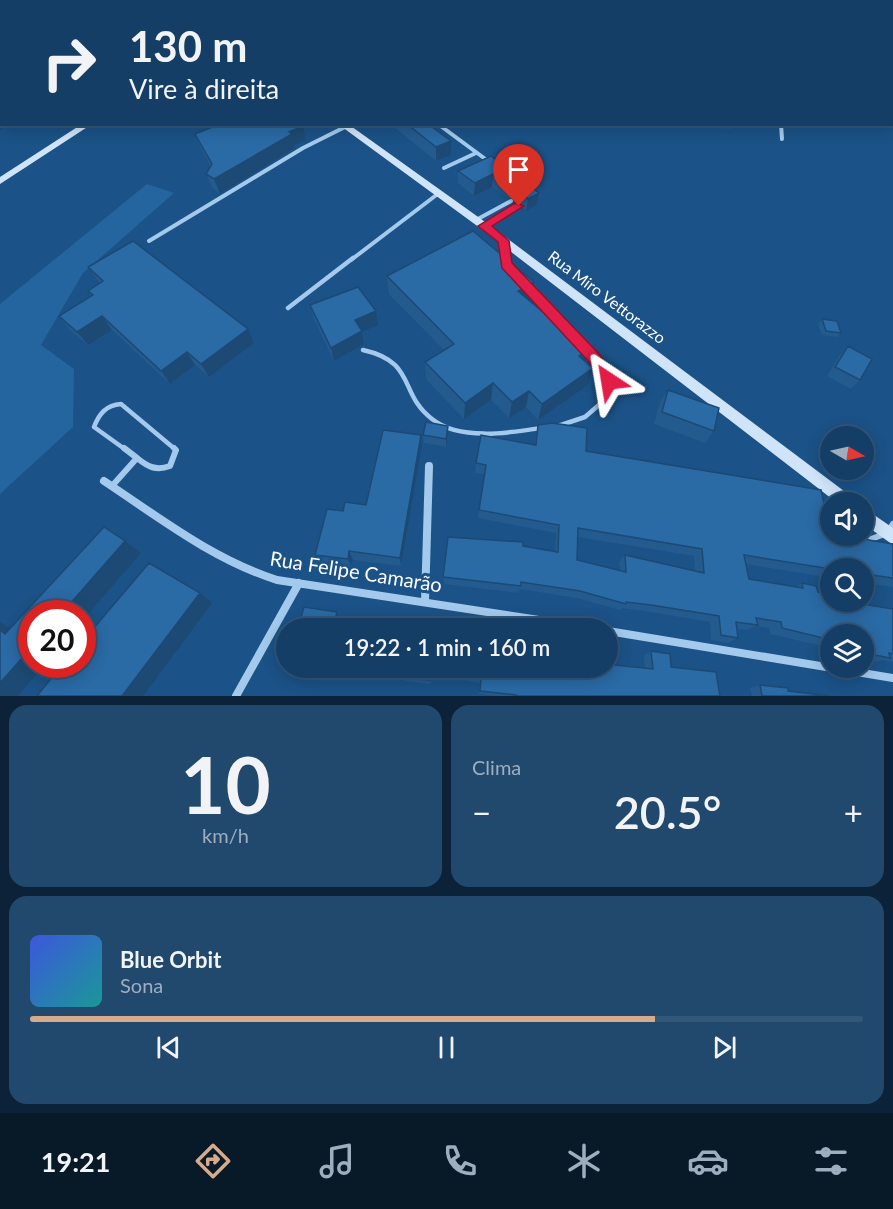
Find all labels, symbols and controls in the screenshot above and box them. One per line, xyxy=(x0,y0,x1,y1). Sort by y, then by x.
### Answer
text: 130 m xyxy=(129,21,247,71)
icon: right xyxy=(30,24,108,102)
text: Vire à direita xyxy=(129,72,279,105)
pin xyxy=(493,144,544,206)
icon: arrive xyxy=(502,153,535,186)
street label: Rua Miro Vettorazzo xyxy=(545,246,670,347)
position arrow xyxy=(577,349,641,413)
north arrow xyxy=(820,426,874,480)
map controls xyxy=(820,426,874,678)
button: sound xyxy=(820,492,874,546)
street label: Rua Felipe Camarão xyxy=(268,546,444,596)
button: search xyxy=(820,558,874,612)
speed limit sign: 20 xyxy=(18,600,96,678)
button: layers xyxy=(820,624,874,678)
text: 19:22 · 1 min · 160 m xyxy=(344,634,550,661)
text: 10 xyxy=(180,737,271,831)
text: Clima xyxy=(472,755,521,779)
text: 20.5° xyxy=(614,785,721,839)
text: − xyxy=(472,792,491,832)
text: + xyxy=(844,792,863,832)
text: km/h xyxy=(202,823,249,847)
text: Blue Orbit xyxy=(120,946,221,973)
text: Sona xyxy=(120,973,163,997)
icon: previous xyxy=(152,1031,185,1064)
icon: pause xyxy=(430,1031,463,1064)
icon: next xyxy=(708,1031,741,1064)
icon: directions xyxy=(192,1140,234,1182)
icon: music xyxy=(316,1140,358,1182)
icon: phone xyxy=(439,1140,481,1182)
icon: climate xyxy=(563,1140,605,1182)
icon: car xyxy=(687,1140,729,1182)
icon: filters xyxy=(810,1140,852,1182)
text: 19:21 xyxy=(41,1145,110,1178)

